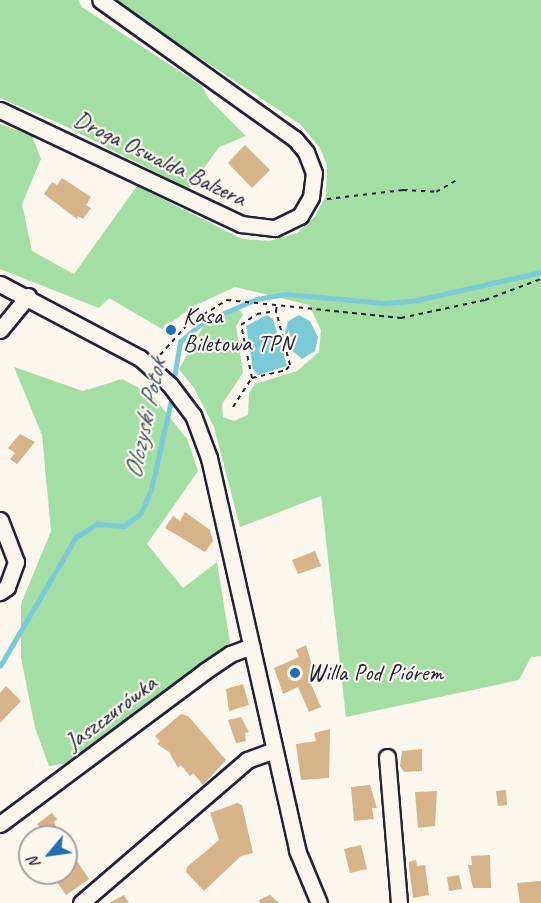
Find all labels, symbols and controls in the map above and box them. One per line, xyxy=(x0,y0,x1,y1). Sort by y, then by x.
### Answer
street label: Droga Oswalda Balzera xyxy=(69,105,251,213)
place label: Kasa Biletowa TPN xyxy=(183,302,293,358)
marker: Kasa Biletowa TPN xyxy=(164,323,178,337)
water label: Olczyski Potok xyxy=(117,356,173,482)
place label: Willa Pod Piórem xyxy=(307,659,443,687)
marker: Willa Pod Piórem xyxy=(288,666,302,680)
street label: Jaszczurówka xyxy=(59,669,163,757)
north arrow xyxy=(18,825,78,885)
text: N xyxy=(23,854,45,872)

